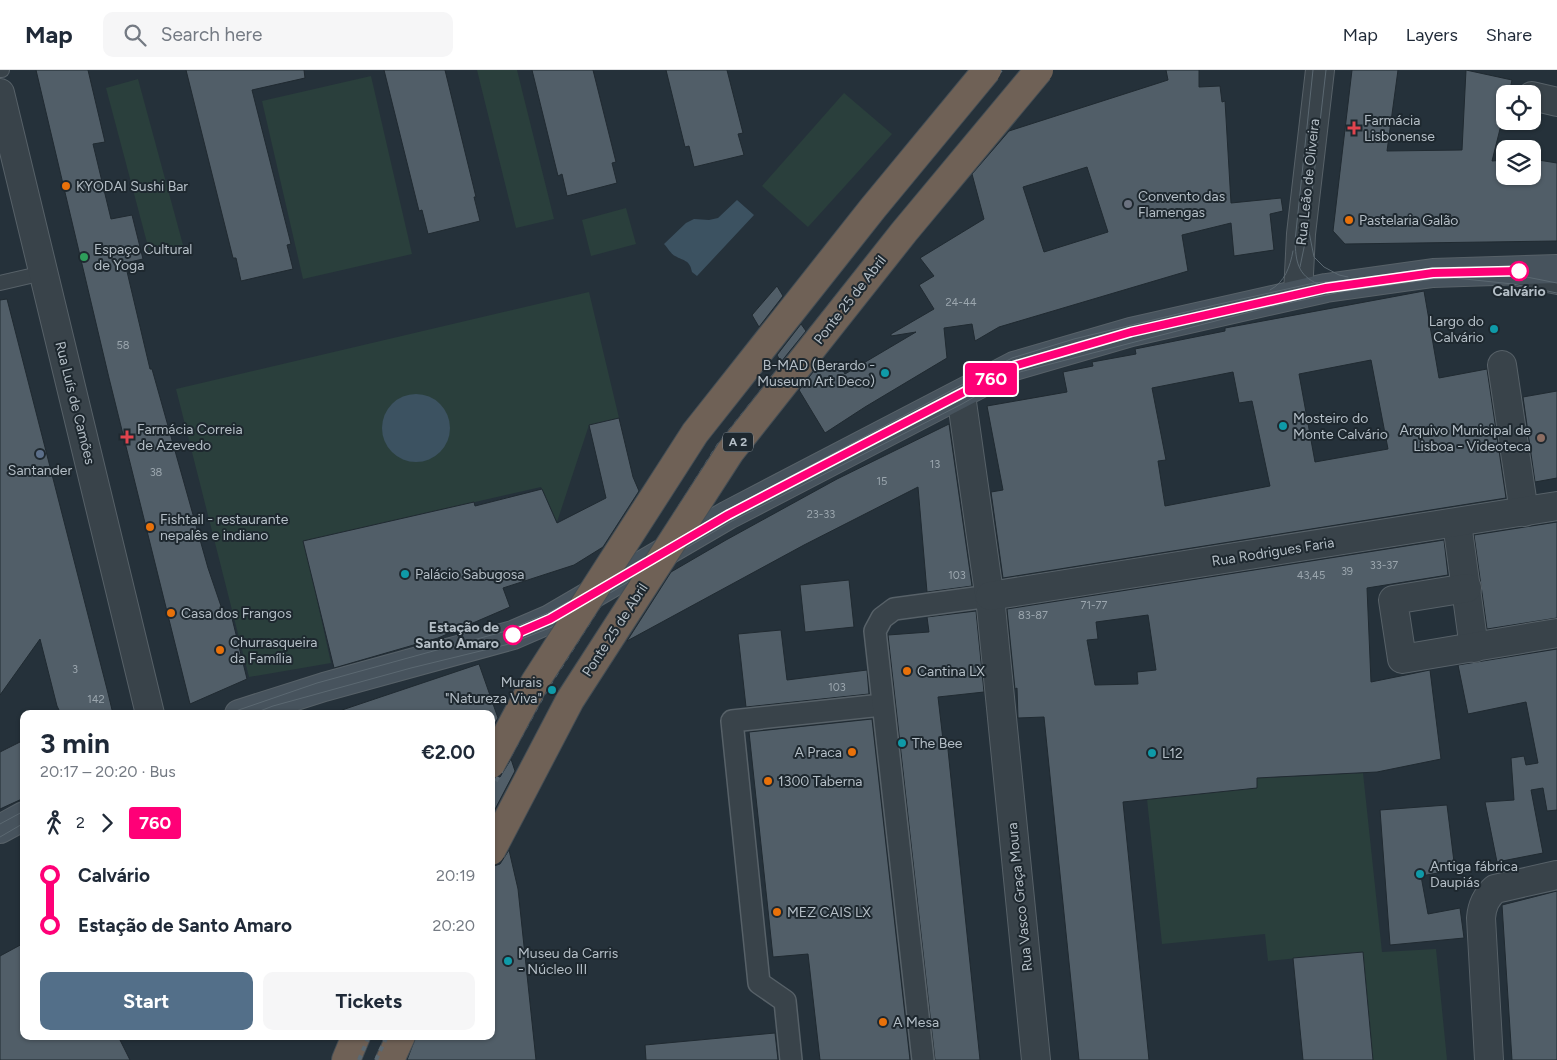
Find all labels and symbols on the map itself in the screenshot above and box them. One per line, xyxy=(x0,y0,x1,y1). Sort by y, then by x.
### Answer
place label: Farmácia Lisbonense xyxy=(1364,112,1435,145)
street label: Rua Leão de Oliveira xyxy=(1293,118,1323,246)
marker: Farmácia Lisbonense xyxy=(1348,122,1360,134)
place label: KYODAI Sushi Bar xyxy=(76,178,188,195)
marker: KYODAI Sushi Bar xyxy=(60,180,72,192)
place label: Convento das Flamengas xyxy=(1138,188,1225,221)
marker: Convento das Flamengas xyxy=(1122,198,1134,210)
place label: Pastelaria Galão xyxy=(1359,212,1458,229)
marker: Pastelaria Galão xyxy=(1343,214,1355,226)
place label: Espaço Cultural de Yoga xyxy=(94,241,192,274)
marker: Espaço Cultural de Yoga xyxy=(78,251,90,263)
street label: Ponte 25 de Abril xyxy=(810,252,890,348)
marker: Calvário xyxy=(1509,261,1529,281)
place label: Calvário xyxy=(1492,283,1546,300)
house number: 24-44 xyxy=(945,296,977,309)
place label: Largo do Calvário xyxy=(1429,313,1484,346)
marker: Largo do Calvário xyxy=(1488,323,1500,335)
house number: 58 xyxy=(116,339,130,352)
street label: Rua Luís de Camões xyxy=(51,340,99,466)
place label: B-MAD (Berardo - Museum Art Deco) xyxy=(757,357,875,390)
line badge: 760 xyxy=(962,363,1020,395)
marker: B-MAD (Berardo - Museum Art Deco) xyxy=(879,367,891,379)
place label: Mosteiro do Monte Calvário xyxy=(1293,410,1388,443)
marker: Mosteiro do Monte Calvário xyxy=(1277,420,1289,432)
place label: Farmácia Correia de Azevedo xyxy=(137,421,243,454)
place label: Arquivo Municipal de Lisboa - Videoteca xyxy=(1400,422,1531,455)
marker: Farmácia Correia de Azevedo xyxy=(121,431,133,443)
road number: A 2 xyxy=(723,432,753,452)
marker: Arquivo Municipal de Lisboa - Videoteca xyxy=(1535,432,1547,444)
marker: Santander xyxy=(34,448,46,460)
house number: 13 xyxy=(930,458,940,471)
place label: Santander xyxy=(8,462,72,479)
house number: 38 xyxy=(150,466,163,479)
house number: 15 xyxy=(877,475,887,488)
house number: 23-33 xyxy=(807,508,835,521)
place label: Fishtail - restaurante nepalês e indiano xyxy=(160,511,289,544)
marker: Fishtail - restaurante nepalês e indiano xyxy=(144,521,156,533)
street label: Rua Rodrigues Faria xyxy=(1211,534,1335,570)
house number: 33-37 xyxy=(1370,559,1398,572)
house number: 39 xyxy=(1341,565,1353,578)
place label: Palácio Sabugosa xyxy=(415,566,524,583)
marker: Palácio Sabugosa xyxy=(399,568,411,580)
house number: 103 xyxy=(948,569,966,582)
house number: 43,45 xyxy=(1297,569,1325,582)
street label: Ponte 25 de Abril xyxy=(579,580,651,680)
house number: 71-77 xyxy=(1081,599,1108,612)
place label: Casa dos Frangos xyxy=(181,605,292,622)
marker: Casa dos Frangos xyxy=(165,607,177,619)
house number: 83-87 xyxy=(1018,609,1048,622)
place label: Estação de Santo Amaro xyxy=(415,619,499,652)
marker: Estação de Santo Amaro xyxy=(503,625,523,645)
place label: Churrasqueira da Família xyxy=(230,634,318,667)
marker: Churrasqueira da Família xyxy=(214,644,226,656)
house number: 3 xyxy=(72,663,78,676)
place label: Cantina LX xyxy=(917,663,985,680)
marker: Cantina LX xyxy=(901,665,913,677)
place label: Murais "Natureza Viva" xyxy=(445,674,542,707)
house number: 103 xyxy=(828,681,846,694)
marker: Murais "Natureza Viva" xyxy=(546,684,558,696)
house number: 142 xyxy=(87,693,105,706)
place label: The Bee xyxy=(912,735,963,752)
marker: The Bee xyxy=(896,737,908,749)
place label: A Praca xyxy=(794,744,842,761)
place label: L12 xyxy=(1162,745,1183,762)
marker: A Praca xyxy=(846,746,858,758)
marker: L12 xyxy=(1146,747,1158,759)
place label: 1300 Taberna xyxy=(778,773,862,790)
marker: 1300 Taberna xyxy=(762,775,774,787)
street label: Rua Vasco Graça Moura xyxy=(1004,822,1036,972)
place label: Antiga fábrica Daupiás xyxy=(1430,858,1518,891)
marker: Antiga fábrica Daupiás xyxy=(1414,868,1426,880)
place label: MEZ CAIS LX xyxy=(787,904,871,921)
marker: MEZ CAIS LX xyxy=(771,906,783,918)
place label: Museu da Carris - Núcleo III xyxy=(518,945,618,978)
marker: Museu da Carris - Núcleo III xyxy=(502,955,514,967)
place label: A Mesa xyxy=(893,1014,939,1031)
marker: A Mesa xyxy=(877,1016,889,1028)

